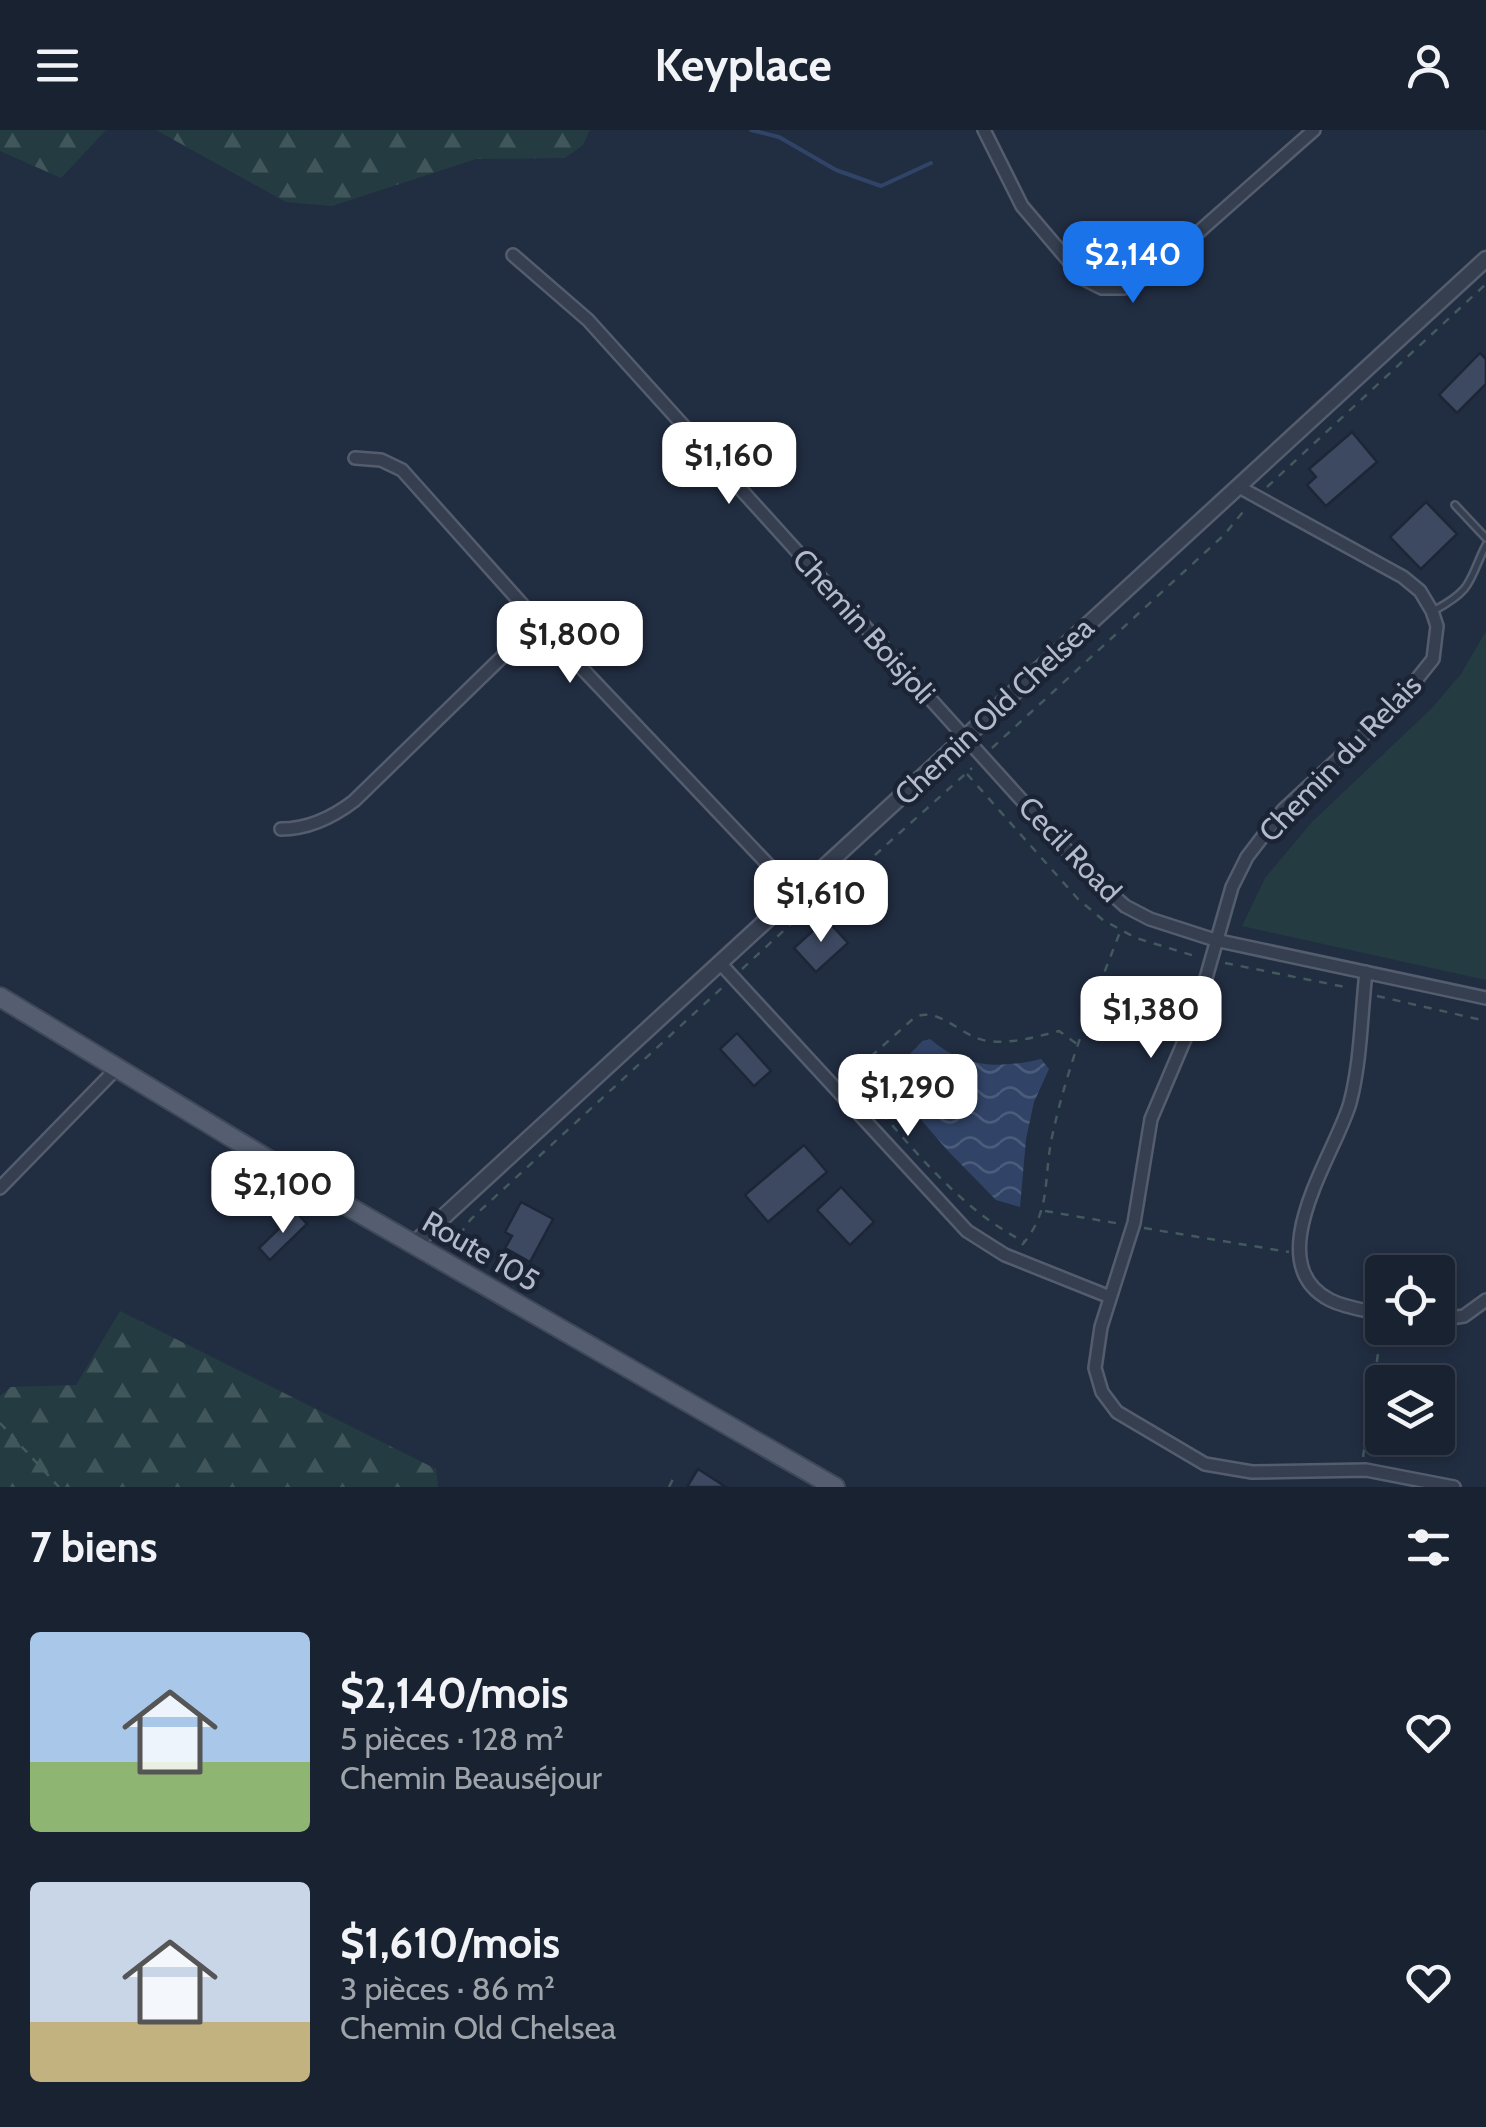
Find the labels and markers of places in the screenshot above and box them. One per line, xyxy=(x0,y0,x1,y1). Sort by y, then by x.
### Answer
pin: $2,140 xyxy=(1052,221,1214,306)
pin: $1,160 xyxy=(648,422,810,507)
pin: $1,800 xyxy=(489,601,651,686)
pin: $1,610 xyxy=(740,860,902,945)
pin: $1,380 xyxy=(1070,976,1232,1061)
pin: $1,290 xyxy=(827,1054,989,1139)
pin: $2,100 xyxy=(202,1151,364,1236)

